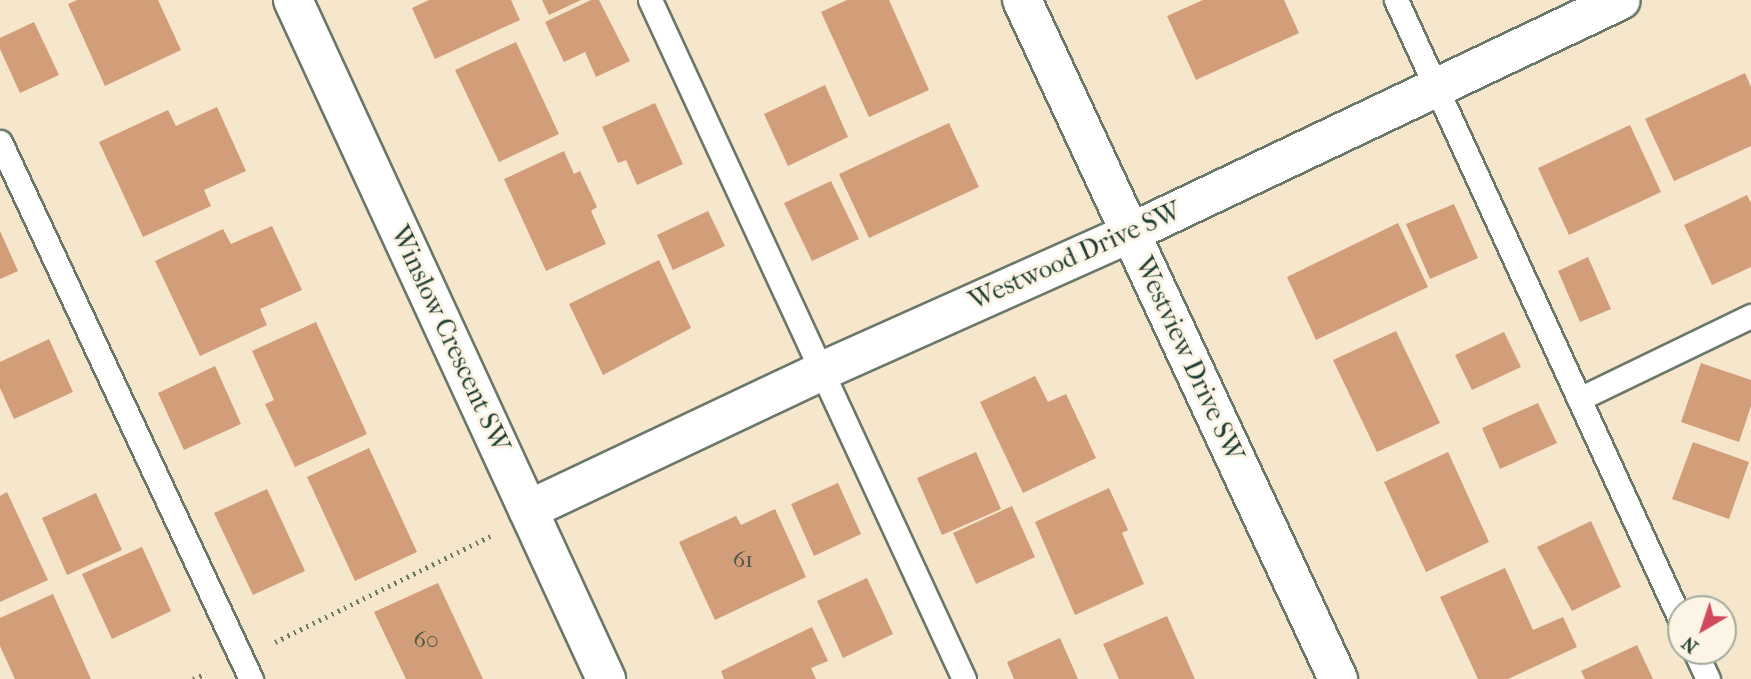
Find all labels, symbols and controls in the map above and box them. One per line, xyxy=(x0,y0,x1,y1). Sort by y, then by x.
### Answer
street label: Westwood Drive SW xyxy=(964,195,1186,317)
street label: Winslow Crescent SW xyxy=(384,221,516,457)
street label: Westview Drive SW xyxy=(1128,252,1250,466)
house number: 61 xyxy=(733,546,753,574)
north arrow xyxy=(1667,595,1737,665)
house number: 60 xyxy=(413,626,439,654)
text: N xyxy=(1678,632,1703,658)

